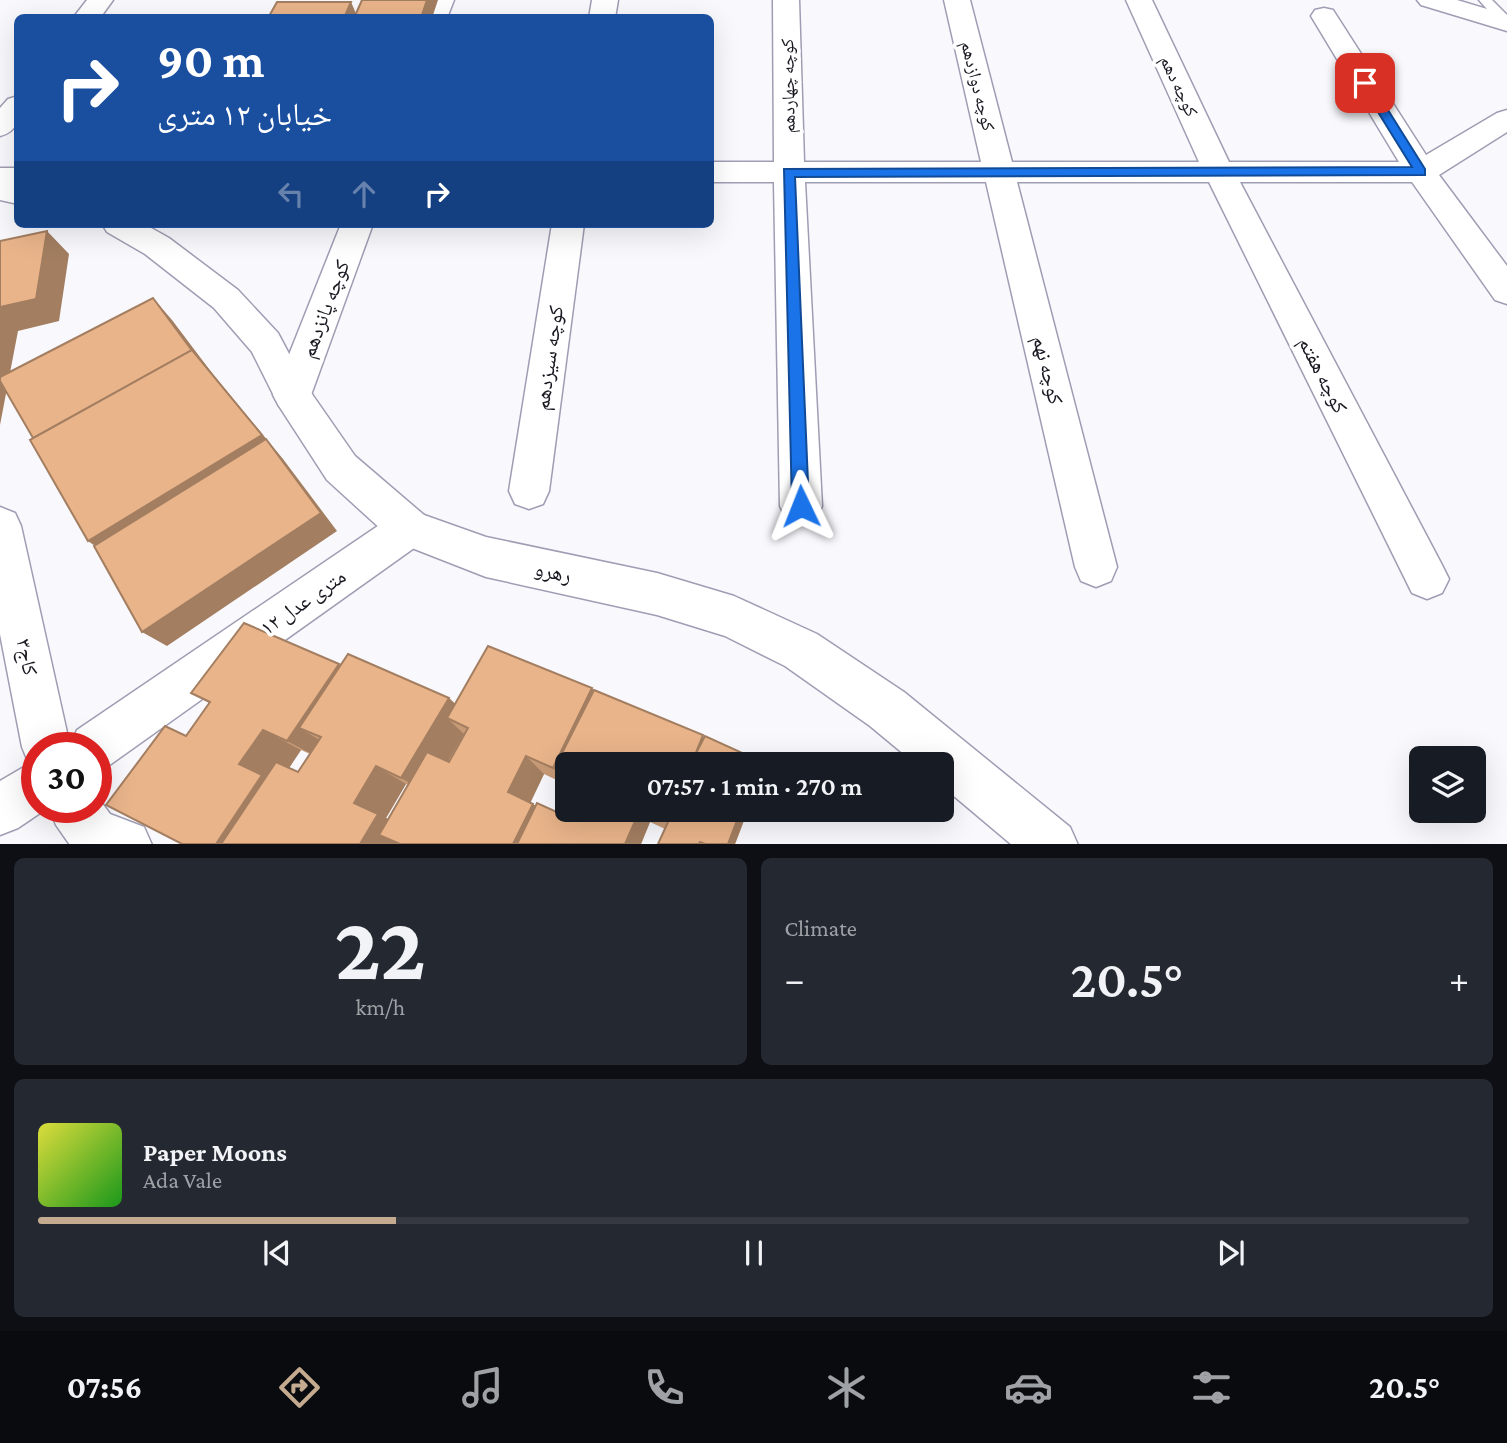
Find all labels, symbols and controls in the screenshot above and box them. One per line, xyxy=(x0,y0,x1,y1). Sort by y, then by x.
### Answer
text: 90 m xyxy=(157,33,264,88)
street label: کوچه چهاردهم xyxy=(777,38,801,134)
street label: کوچه دوازدهم xyxy=(955,39,999,134)
icon: right xyxy=(42,42,133,133)
street label: کوچه دهم xyxy=(1154,52,1202,121)
pin xyxy=(1335,53,1395,113)
icon: arrive xyxy=(1346,64,1384,102)
text: خیابان ۱۲ متری xyxy=(157,96,332,132)
icon: left xyxy=(272,175,310,213)
icon: ahead xyxy=(345,175,383,213)
icon: right xyxy=(418,175,456,213)
street label: کوچه پانزدهم xyxy=(295,257,357,362)
street label: کوچه سیزدهم xyxy=(530,304,570,412)
street label: کوچه نهم xyxy=(1026,333,1068,408)
street label: کوچه هفتم xyxy=(1292,333,1353,418)
position arrow xyxy=(764,469,838,543)
street label: رهرو xyxy=(532,556,574,588)
street label: ۱۲ متری عدل xyxy=(256,564,350,640)
street label: کاج۳ xyxy=(10,636,43,678)
speed limit sign: 30 xyxy=(21,732,112,823)
map controls xyxy=(1409,746,1486,823)
button: layers xyxy=(1409,746,1486,823)
text: 07:57 · 1 min · 270 m xyxy=(647,772,862,801)
text: 22 xyxy=(335,897,426,999)
text: Climate xyxy=(785,915,857,941)
text: 20.5° xyxy=(1070,950,1183,1008)
text: − xyxy=(785,958,805,1000)
text: + xyxy=(1449,958,1469,1000)
text: km/h xyxy=(355,994,405,1020)
text: Paper Moons xyxy=(143,1138,287,1167)
text: Ada Vale xyxy=(143,1167,222,1193)
icon: previous xyxy=(258,1234,296,1272)
icon: pause xyxy=(735,1234,773,1272)
icon: next xyxy=(1212,1234,1250,1272)
icon: directions xyxy=(275,1363,324,1412)
icon: music xyxy=(458,1363,507,1412)
icon: phone xyxy=(640,1363,689,1412)
icon: climate xyxy=(822,1363,871,1412)
icon: car xyxy=(1004,1363,1053,1412)
icon: filters xyxy=(1187,1363,1236,1412)
text: 07:56 xyxy=(67,1369,142,1405)
text: 20.5° xyxy=(1369,1369,1440,1405)

